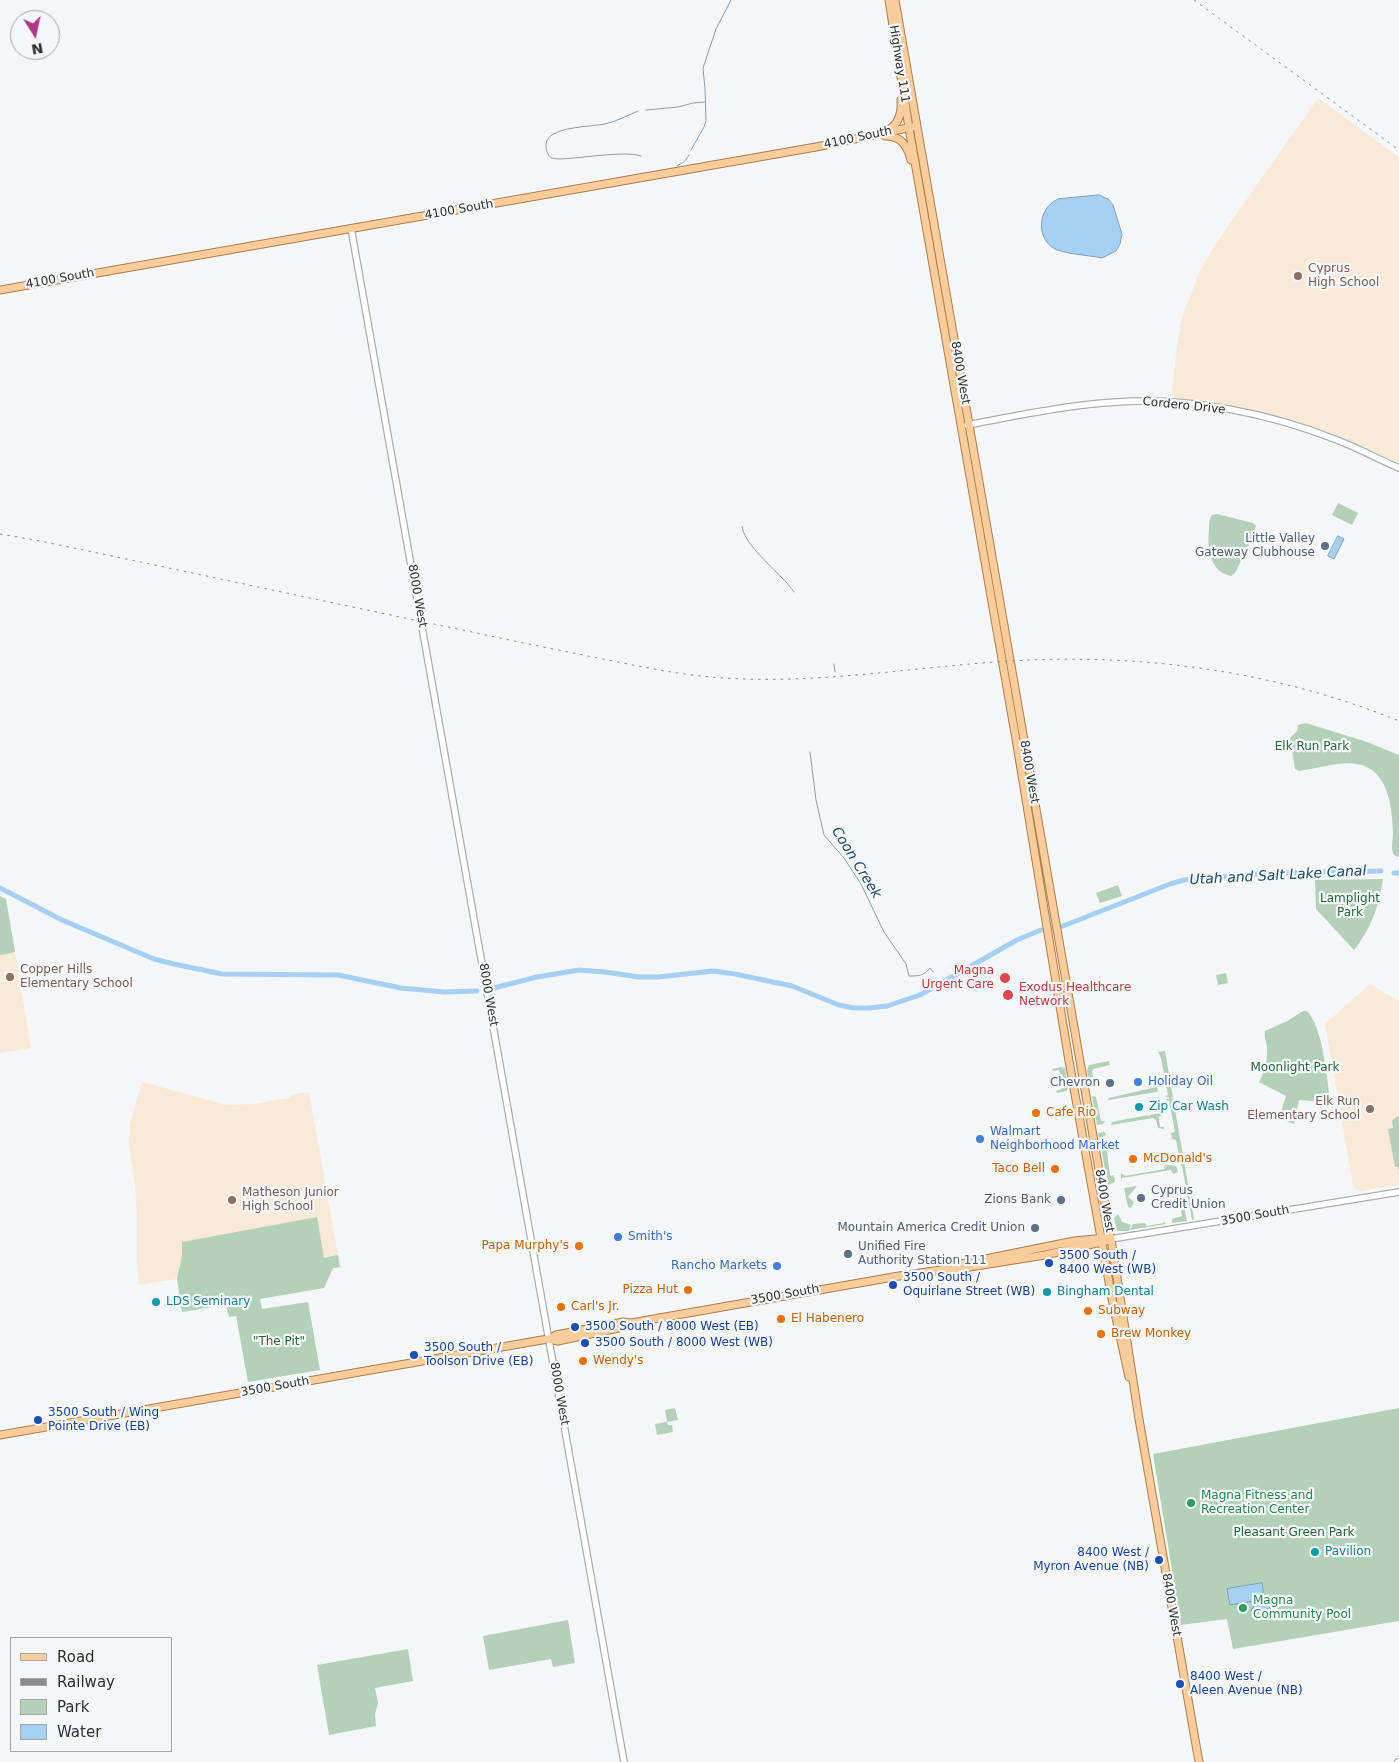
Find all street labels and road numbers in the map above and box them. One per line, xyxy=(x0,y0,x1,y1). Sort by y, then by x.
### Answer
street label: Highway 111 xyxy=(886,24,912,104)
street label: 4100 South xyxy=(823,124,893,152)
street label: 4100 South xyxy=(424,197,494,223)
street label: 4100 South xyxy=(25,266,95,292)
street label: 8400 West xyxy=(947,340,973,406)
street label: Cordero Drive xyxy=(1142,394,1226,418)
street label: 8000 West xyxy=(404,563,430,629)
street label: 8400 West xyxy=(1016,739,1042,805)
street label: 8000 West xyxy=(475,962,501,1028)
street label: 8400 West xyxy=(1091,1168,1117,1234)
street label: 3500 South xyxy=(1220,1203,1290,1229)
street label: 3500 South xyxy=(750,1282,820,1308)
street label: 8000 West xyxy=(546,1361,572,1427)
street label: 3500 South xyxy=(240,1374,310,1400)
street label: 8400 West xyxy=(1158,1572,1184,1638)

